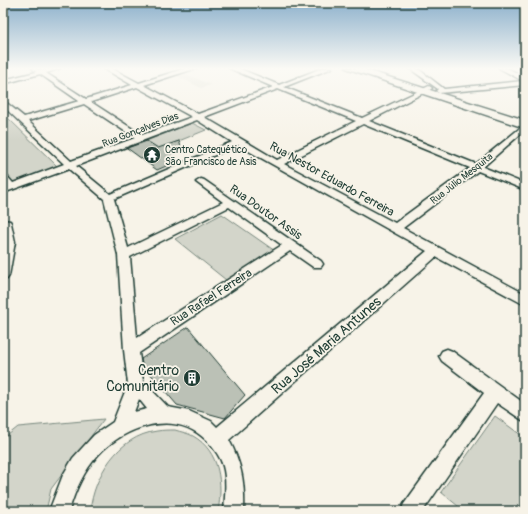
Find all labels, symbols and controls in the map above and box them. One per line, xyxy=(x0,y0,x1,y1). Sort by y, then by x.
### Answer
street label: Rua Gonçalves Dias xyxy=(101,110,181,150)
street label: Rua Nestor Eduardo Ferreira xyxy=(267,139,397,220)
place label: Centro Catequético São Francisco de Asis xyxy=(165,144,257,168)
temple icon: Centro Catequético São Francisco de Asis xyxy=(142,145,162,165)
street label: Rua Júlio Mesquita xyxy=(428,150,496,207)
street label: Rua Doutor Assis xyxy=(226,182,305,243)
street label: Rua Rafael Ferreira xyxy=(168,265,255,329)
street label: Rua José Maria Antunes xyxy=(268,293,385,398)
place label: Centro Comunitário xyxy=(106,362,179,395)
building icon: Centro Comunitário xyxy=(182,368,202,388)

